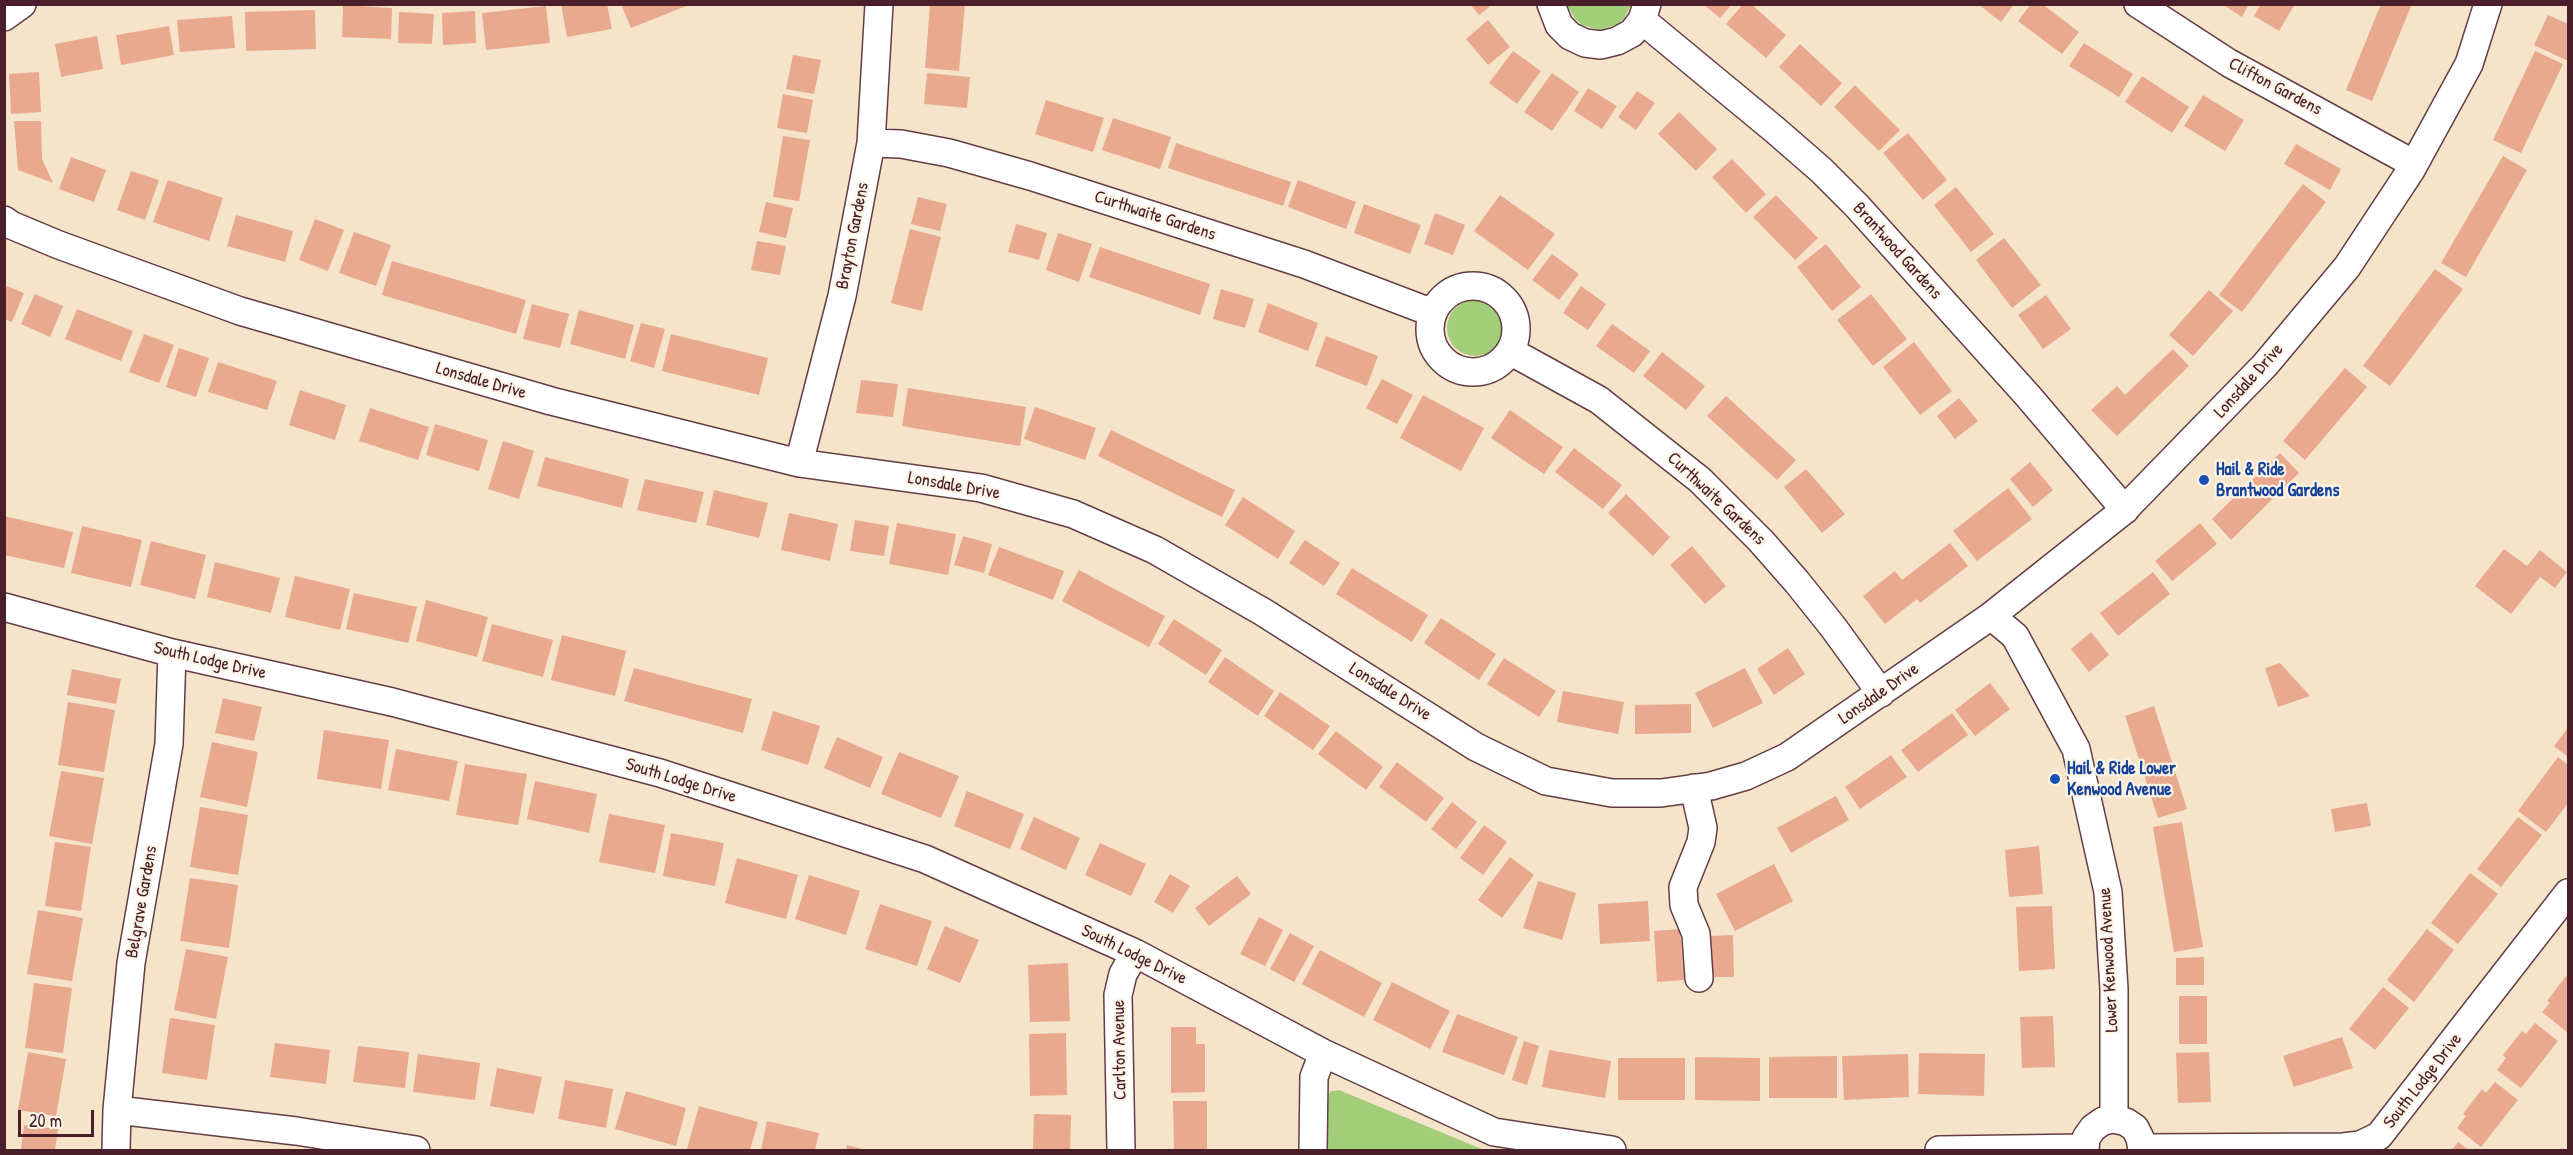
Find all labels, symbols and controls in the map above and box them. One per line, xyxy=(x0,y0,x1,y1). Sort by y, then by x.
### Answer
street label: Clifton Gardens xyxy=(2225,53,2325,121)
street label: Brayton Gardens xyxy=(832,181,874,291)
street label: Curthwaite Gardens xyxy=(1091,186,1219,246)
street label: Brantwood Gardens xyxy=(1848,198,1946,304)
street label: Lonsdale Drive xyxy=(2210,339,2288,423)
street label: Lonsdale Drive xyxy=(433,358,529,404)
street label: Curthwaite Gardens xyxy=(1662,448,1770,550)
place label: Hail & Ride Brantwood Gardens xyxy=(2216,459,2339,502)
street label: Lonsdale Drive xyxy=(906,467,1002,505)
marker: Hail & Ride Brantwood Gardens xyxy=(2197,473,2211,487)
street label: South Lodge Drive xyxy=(152,638,268,684)
street label: Lonsdale Drive xyxy=(1345,658,1435,726)
street label: Lonsdale Drive xyxy=(1835,658,1923,730)
street label: South Lodge Drive xyxy=(623,754,739,808)
place label: Hail & Ride Lower Kenwood Avenue xyxy=(2067,758,2176,800)
marker: Hail & Ride Lower Kenwood Avenue xyxy=(2048,772,2062,786)
street label: Belgrave Gardens xyxy=(122,844,162,960)
street label: Lower Kenwood Avenue xyxy=(2094,887,2124,1033)
street label: South Lodge Drive xyxy=(1078,920,1190,990)
street label: Carlton Avenue xyxy=(1108,1000,1132,1100)
street label: South Lodge Drive xyxy=(2379,1029,2467,1133)
scale bar xyxy=(21,1098,98,1136)
text: 20 m xyxy=(29,1108,62,1133)

